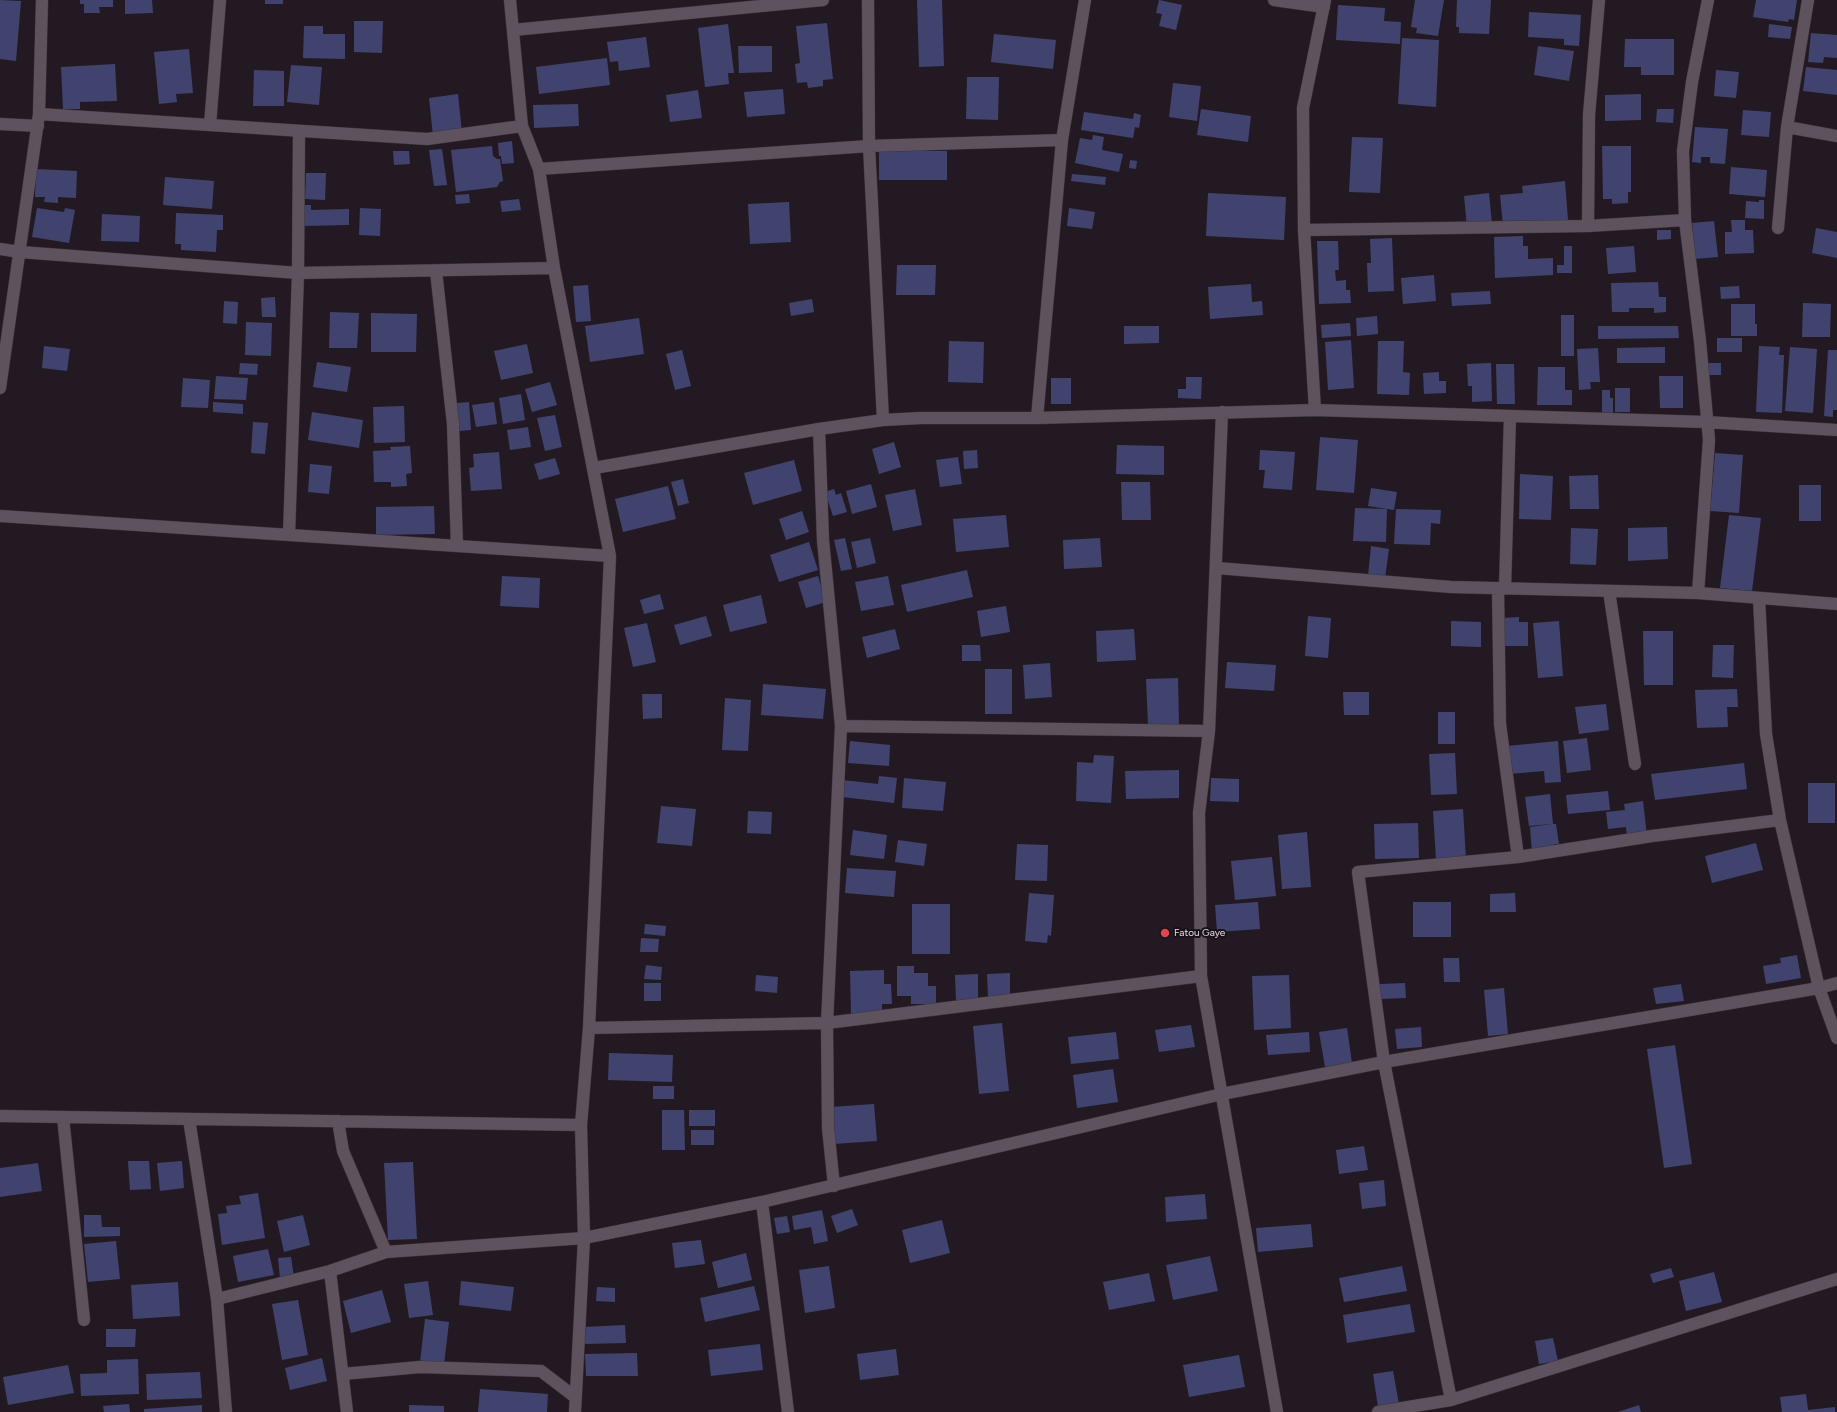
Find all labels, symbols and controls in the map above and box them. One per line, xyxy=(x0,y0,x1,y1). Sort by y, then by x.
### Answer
marker: Fatou Gaye xyxy=(1159,927,1171,939)
place label: Fatou Gaye xyxy=(1174,927,1225,939)

